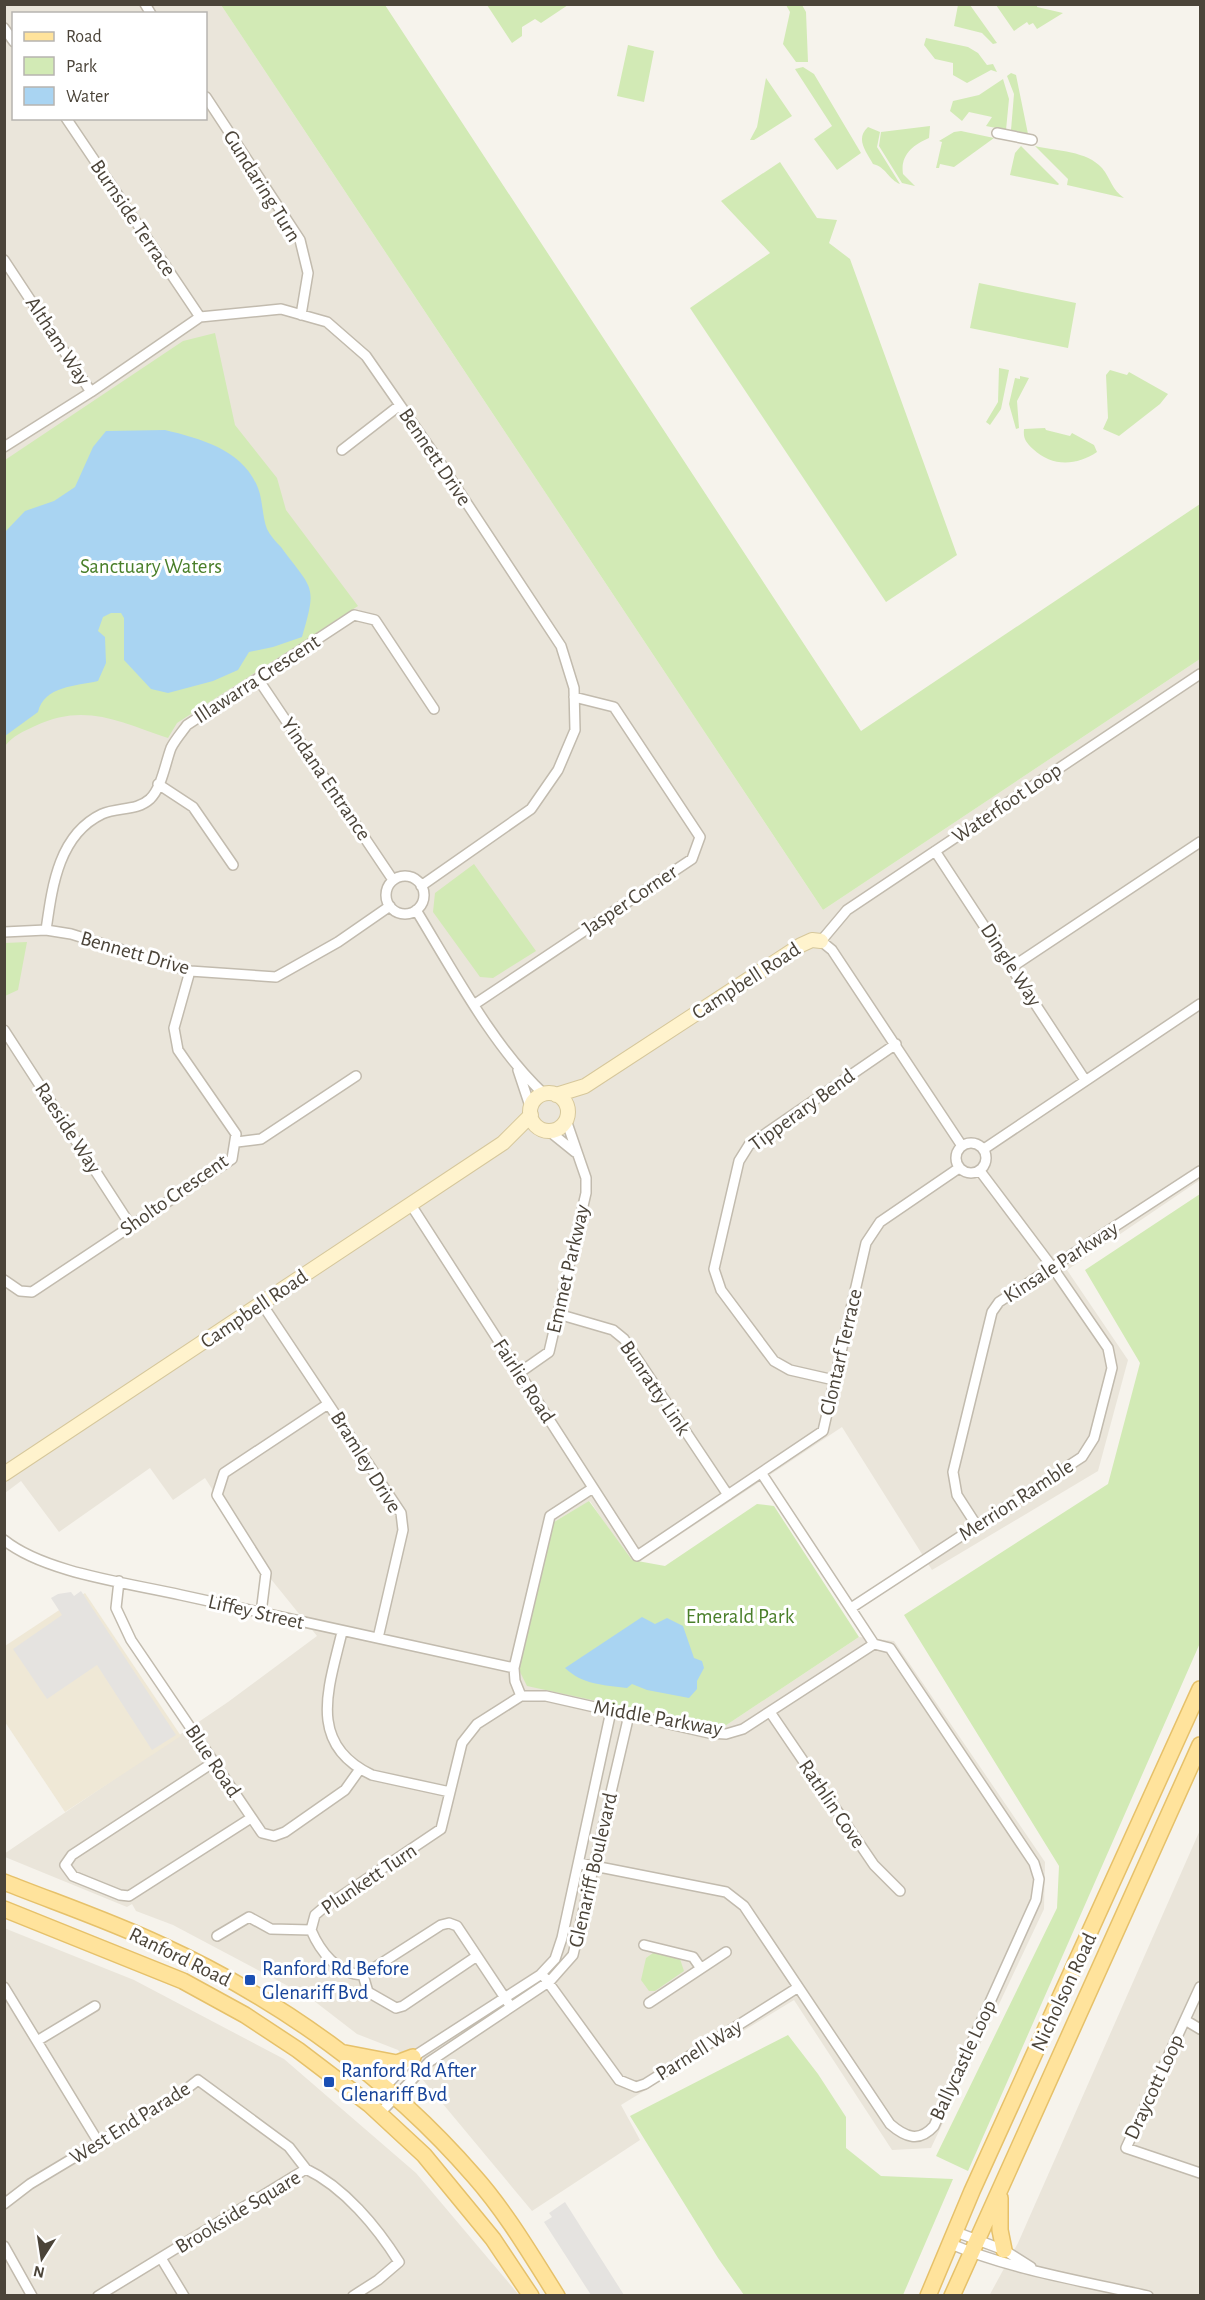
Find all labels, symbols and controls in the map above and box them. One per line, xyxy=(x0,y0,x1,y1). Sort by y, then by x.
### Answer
legend xyxy=(12,12,207,120)
text: Road xyxy=(66,28,102,46)
text: Park xyxy=(66,58,98,76)
text: Water xyxy=(66,88,109,106)
street label: Gundaring Turn xyxy=(219,127,305,245)
street label: Burnside Terrace xyxy=(86,156,180,280)
street label: Altham Way xyxy=(22,293,94,389)
street label: Bennett Drive xyxy=(395,405,475,509)
park label: Sanctuary Waters xyxy=(80,556,222,577)
street label: Illawarra Crescent xyxy=(190,630,324,727)
street label: Yindana Entrance xyxy=(277,714,375,844)
street label: Waterfoot Loop xyxy=(949,759,1065,847)
street label: Jasper Corner xyxy=(579,861,681,939)
street label: Dingle Way xyxy=(977,920,1045,1010)
street label: Bennett Drive xyxy=(78,927,192,979)
street label: Campbell Road xyxy=(688,938,804,1024)
street label: Tipperary Bend xyxy=(745,1065,859,1155)
street label: Raeside Way xyxy=(31,1079,105,1177)
street label: Sholto Crescent xyxy=(116,1150,232,1240)
street label: Emmet Parkway xyxy=(543,1202,593,1335)
street label: Kinsale Parkway xyxy=(1000,1217,1122,1307)
street label: Campbell Road xyxy=(197,1266,311,1352)
street label: Clontarf Terrace xyxy=(816,1287,866,1417)
street label: Fairlie Road xyxy=(489,1335,559,1427)
street label: Bunratty Link xyxy=(616,1337,694,1439)
street label: Bramley Drive xyxy=(327,1408,405,1516)
street label: Merrion Ramble xyxy=(955,1455,1077,1545)
street label: Liffey Street xyxy=(206,1591,306,1633)
park label: Emerald Park xyxy=(686,1606,795,1627)
street label: Middle Parkway xyxy=(592,1696,724,1740)
street label: Blue Road xyxy=(181,1721,245,1801)
street label: Rathlin Cove xyxy=(795,1756,869,1852)
street label: Glenariff Boulevard xyxy=(565,1790,621,1949)
street label: Plunkett Turn xyxy=(317,1840,421,1918)
street label: Ranford Road xyxy=(126,1923,234,1991)
street label: Nicholson Road xyxy=(1027,1930,1101,2054)
place label: Ranford Rd Before Glenariff Bvd xyxy=(262,1958,409,2003)
marker: Ranford Rd Before Glenariff Bvd xyxy=(243,1973,257,1987)
street label: Ballycastle Loop xyxy=(926,1997,1000,2123)
street label: Parnell Way xyxy=(652,2015,746,2085)
street label: Draycott Loop xyxy=(1121,2031,1187,2143)
place label: Ranford Rd After Glenariff Bvd xyxy=(341,2060,477,2105)
marker: Ranford Rd After Glenariff Bvd xyxy=(322,2075,336,2089)
street label: West End Parade xyxy=(66,2078,194,2168)
street label: Brookside Square xyxy=(172,2166,304,2258)
north arrow xyxy=(12,2228,72,2288)
text: N xyxy=(32,2263,46,2281)

